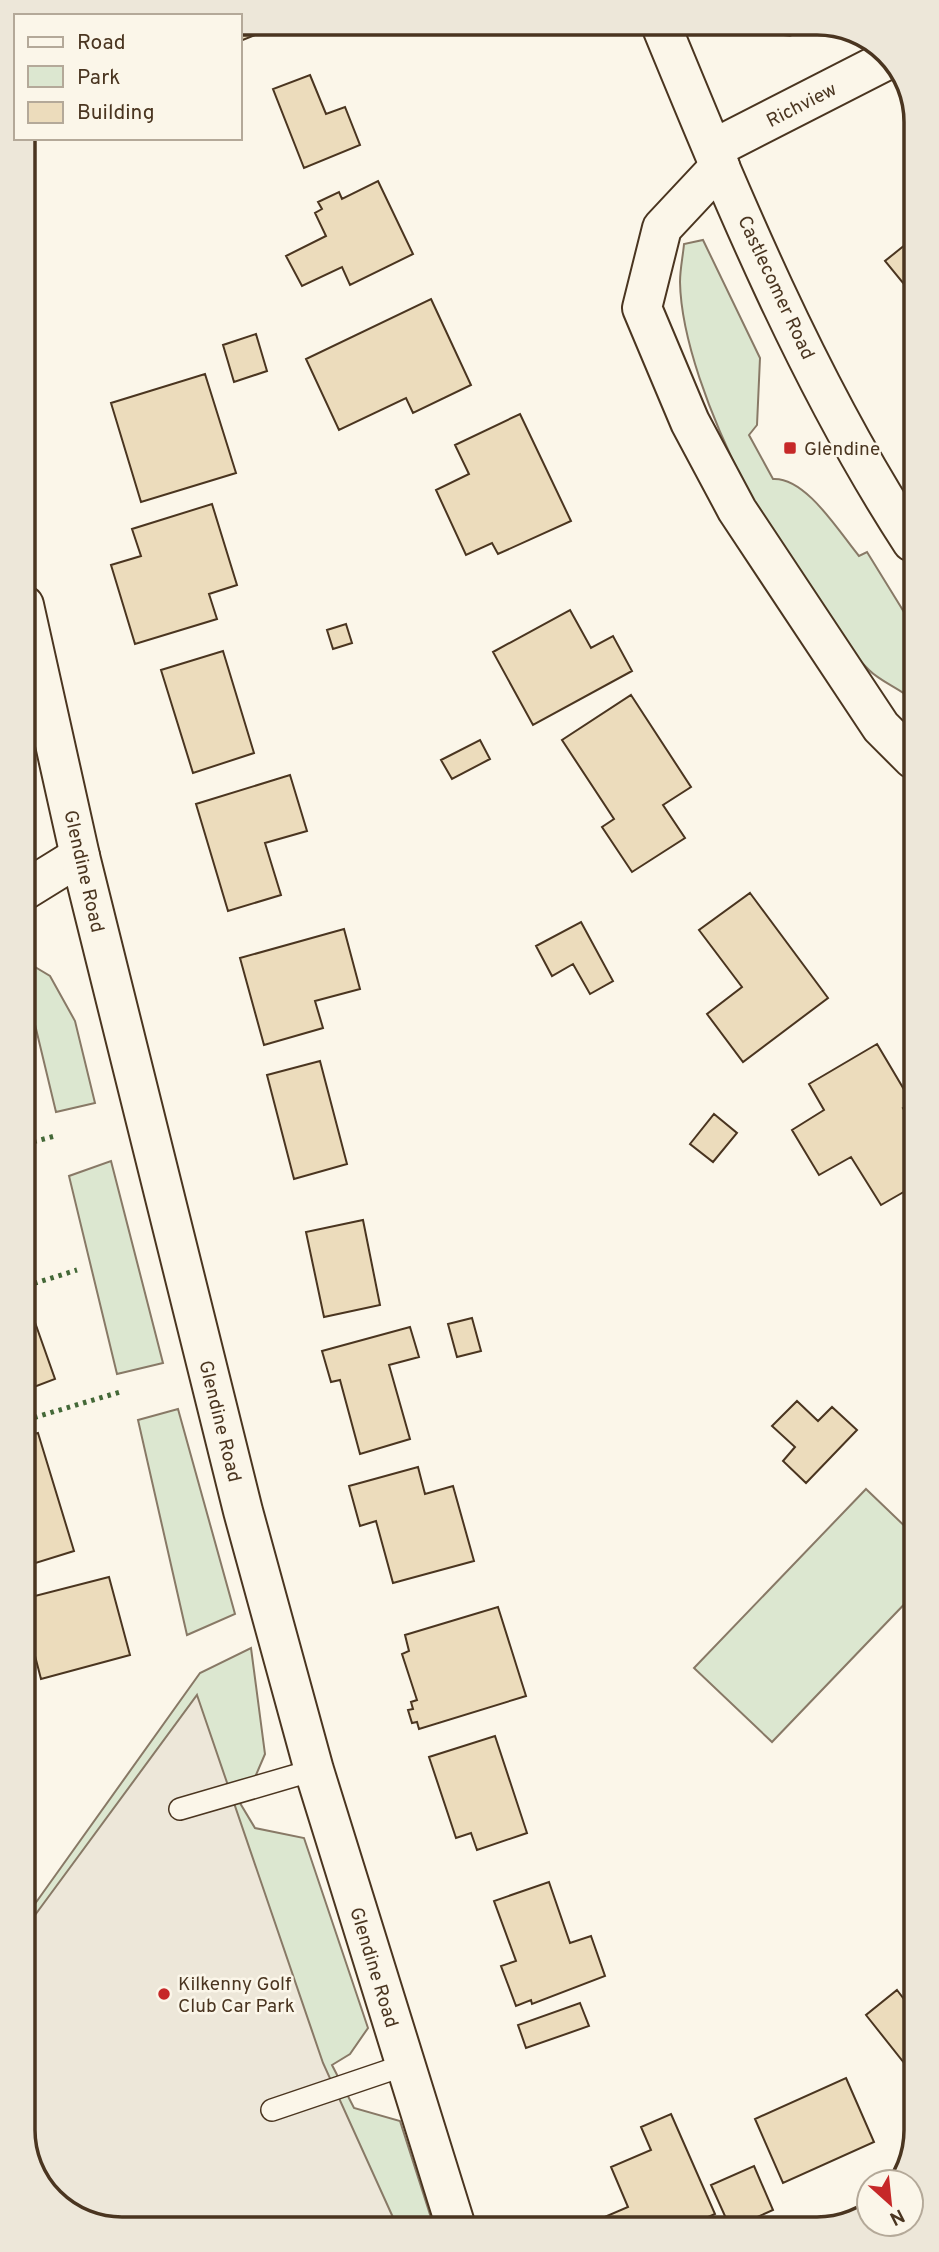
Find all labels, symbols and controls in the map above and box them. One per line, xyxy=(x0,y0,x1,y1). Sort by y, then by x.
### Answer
legend xyxy=(14,14,242,140)
text: Road xyxy=(77,30,126,57)
text: Park xyxy=(77,65,120,92)
street label: Richview xyxy=(763,78,841,134)
text: Building xyxy=(77,100,155,127)
street label: Castlecomer Road xyxy=(731,212,819,364)
place label: Glendine xyxy=(804,438,880,462)
marker: Glendine xyxy=(782,440,798,456)
street label: Glendine Road xyxy=(57,808,109,935)
street label: Glendine Road xyxy=(192,1358,246,1485)
street label: Glendine Road xyxy=(343,1904,403,2031)
place label: Kilkenny Golf Club Car Park xyxy=(178,1973,295,2019)
marker: Kilkenny Golf Club Car Park xyxy=(156,1986,172,2002)
north arrow xyxy=(855,2168,925,2238)
text: N xyxy=(885,2203,908,2230)

